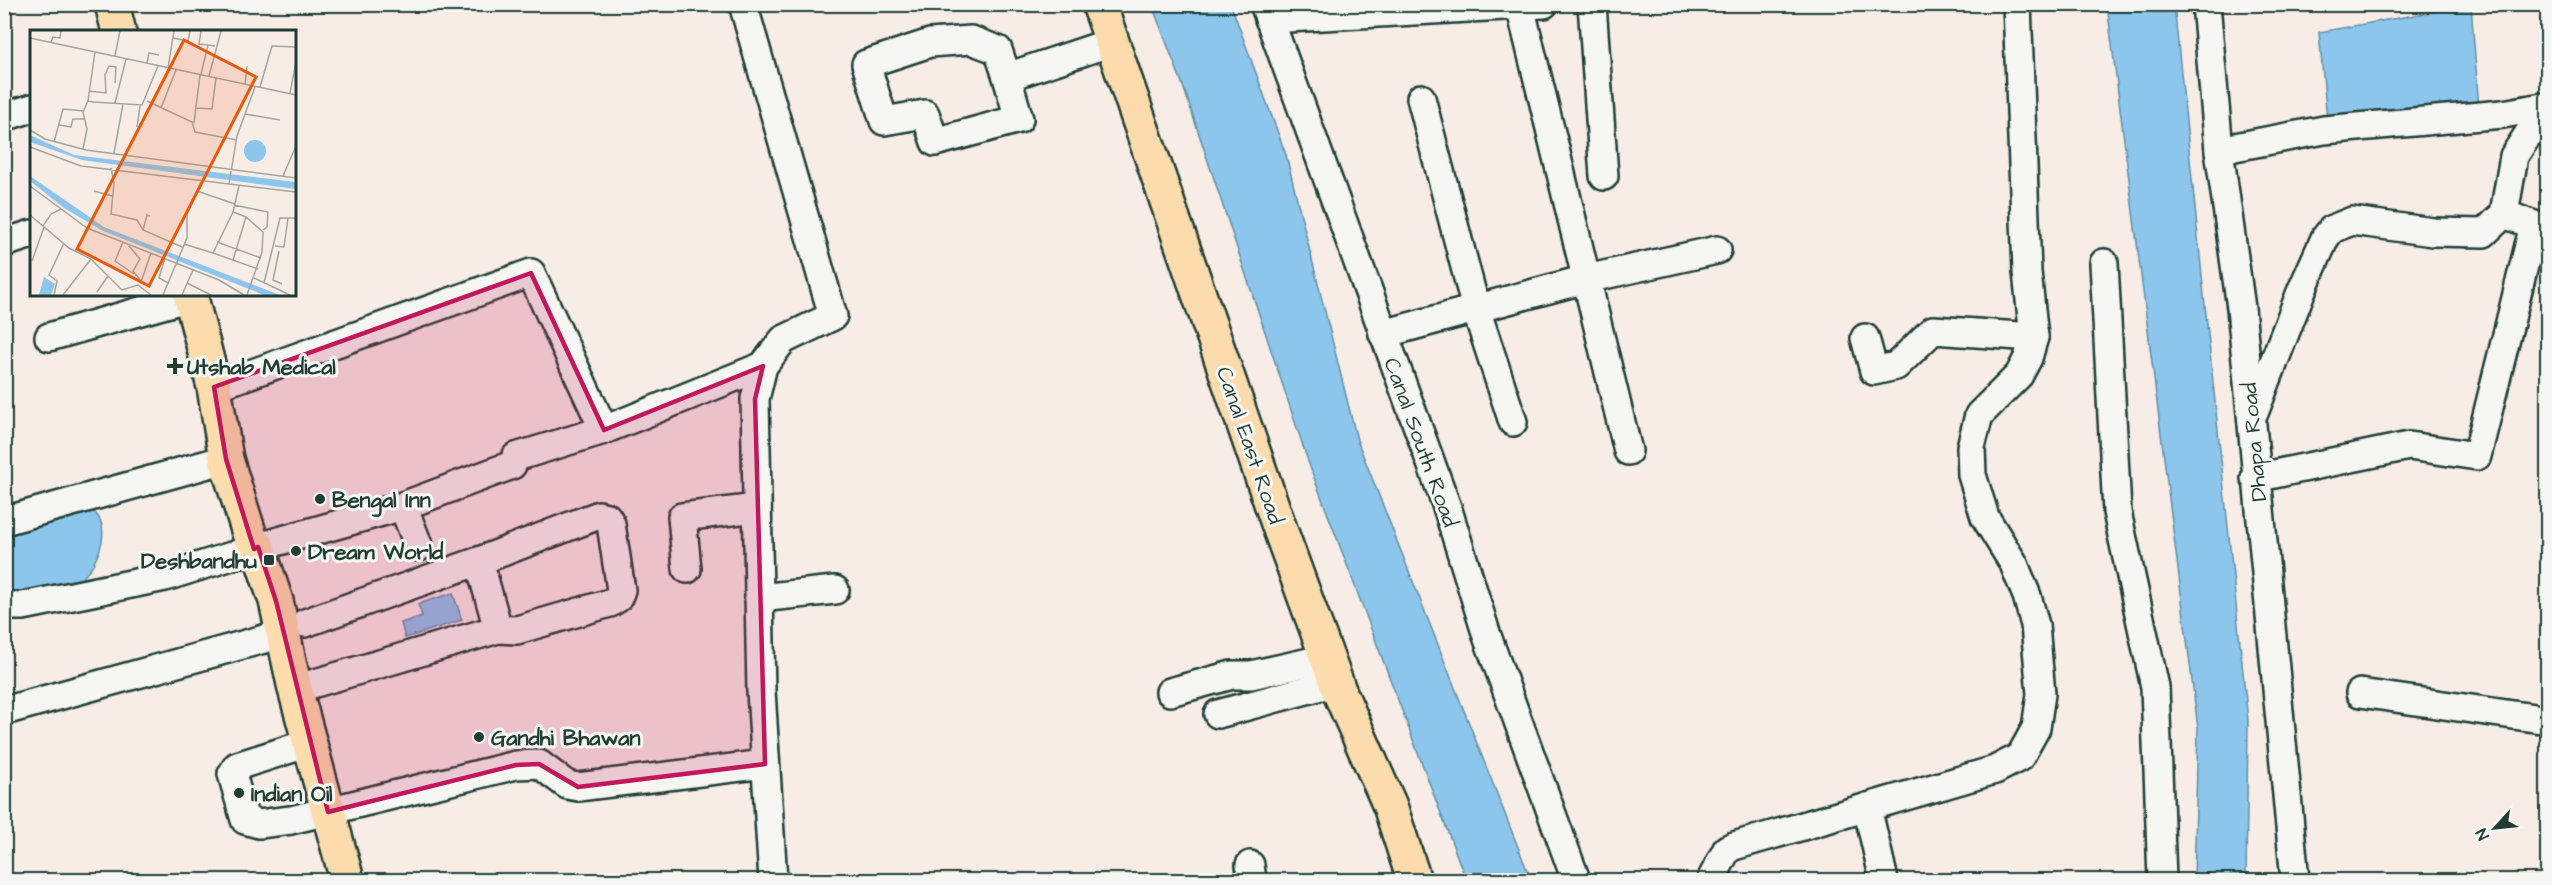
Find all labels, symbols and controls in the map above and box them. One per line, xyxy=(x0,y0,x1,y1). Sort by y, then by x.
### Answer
inset map xyxy=(30,30,296,296)
place label: Utshab Medical xyxy=(187,352,336,383)
street label: Canal South Road xyxy=(1376,354,1466,531)
marker: Utshab Medical xyxy=(168,359,182,373)
street label: Canal East Road xyxy=(1208,363,1291,528)
street label: Dhapa Road xyxy=(2234,381,2275,503)
place label: Bengal Inn xyxy=(332,485,431,517)
marker: Bengal Inn xyxy=(313,492,327,506)
place label: Dream World xyxy=(308,537,444,568)
marker: Dream World xyxy=(289,544,303,558)
place label: Deshbandhu xyxy=(141,546,257,577)
marker: Deshbandhu xyxy=(262,553,276,567)
place label: Gandhi Bhawan xyxy=(491,723,640,754)
marker: Gandhi Bhawan xyxy=(472,730,486,744)
place label: Indian Oil xyxy=(251,779,333,810)
marker: Indian Oil xyxy=(232,786,246,800)
north arrow xyxy=(2465,798,2525,858)
text: N xyxy=(2470,825,2495,844)

